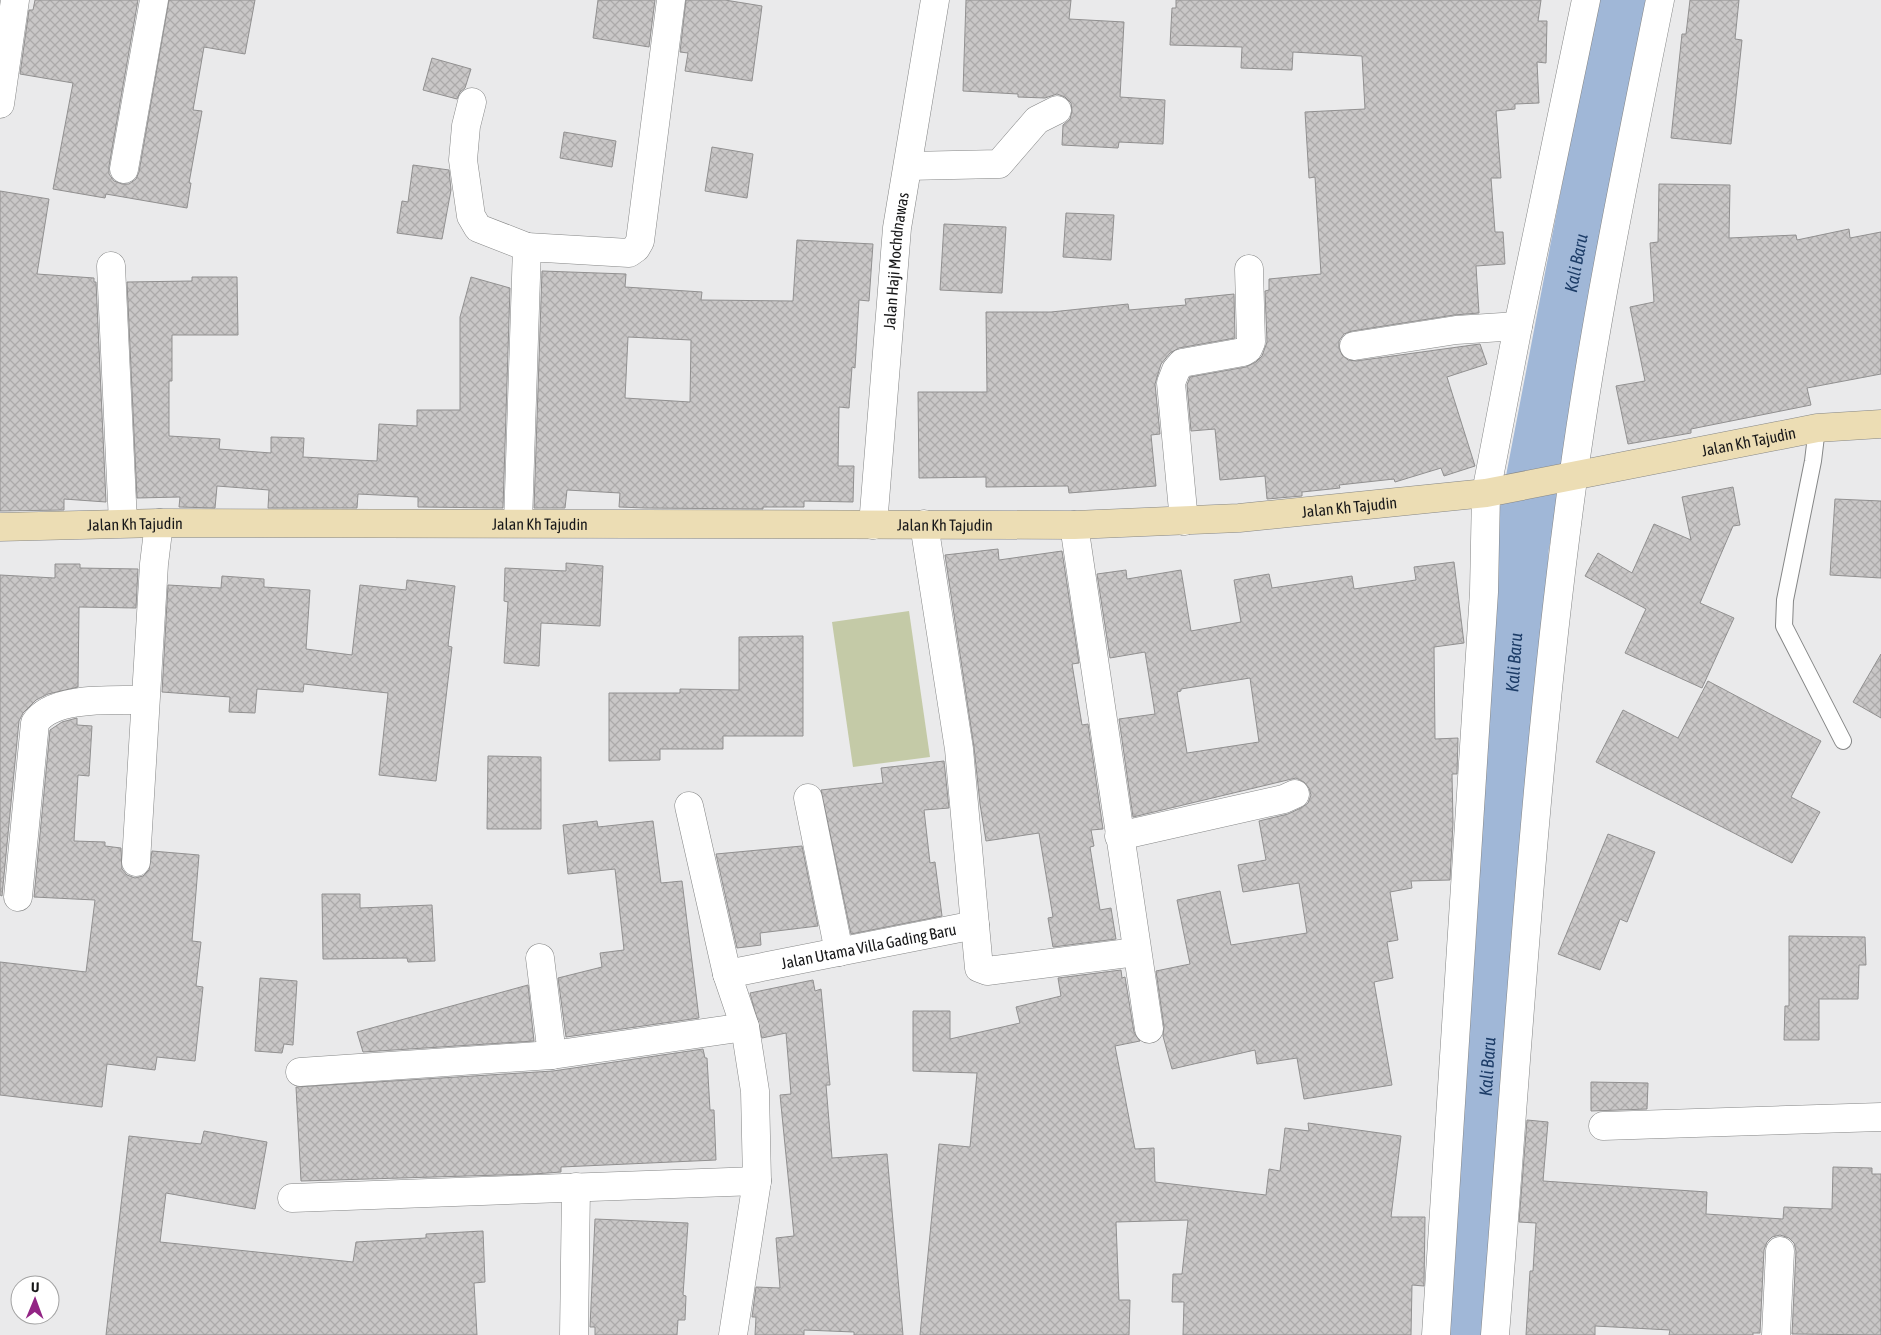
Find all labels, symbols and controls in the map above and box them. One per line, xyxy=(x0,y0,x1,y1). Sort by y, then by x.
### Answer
street label: Jalan Haji Mochdnawas xyxy=(880,191,912,330)
water label: Kali Baru xyxy=(1560,232,1591,294)
street label: Jalan Kh Tajudin xyxy=(1700,423,1797,460)
street label: Jalan Kh Tajudin xyxy=(1301,493,1398,521)
street label: Jalan Kh Tajudin xyxy=(87,514,183,534)
street label: Jalan Kh Tajudin xyxy=(492,515,588,534)
street label: Jalan Kh Tajudin xyxy=(897,516,993,535)
water label: Kali Baru xyxy=(1501,632,1526,693)
street label: Jalan Utama Villa Gading Baru xyxy=(779,920,958,972)
water label: Kali Baru xyxy=(1474,1036,1499,1097)
north arrow xyxy=(10,1275,60,1325)
text: U xyxy=(31,1279,39,1295)

